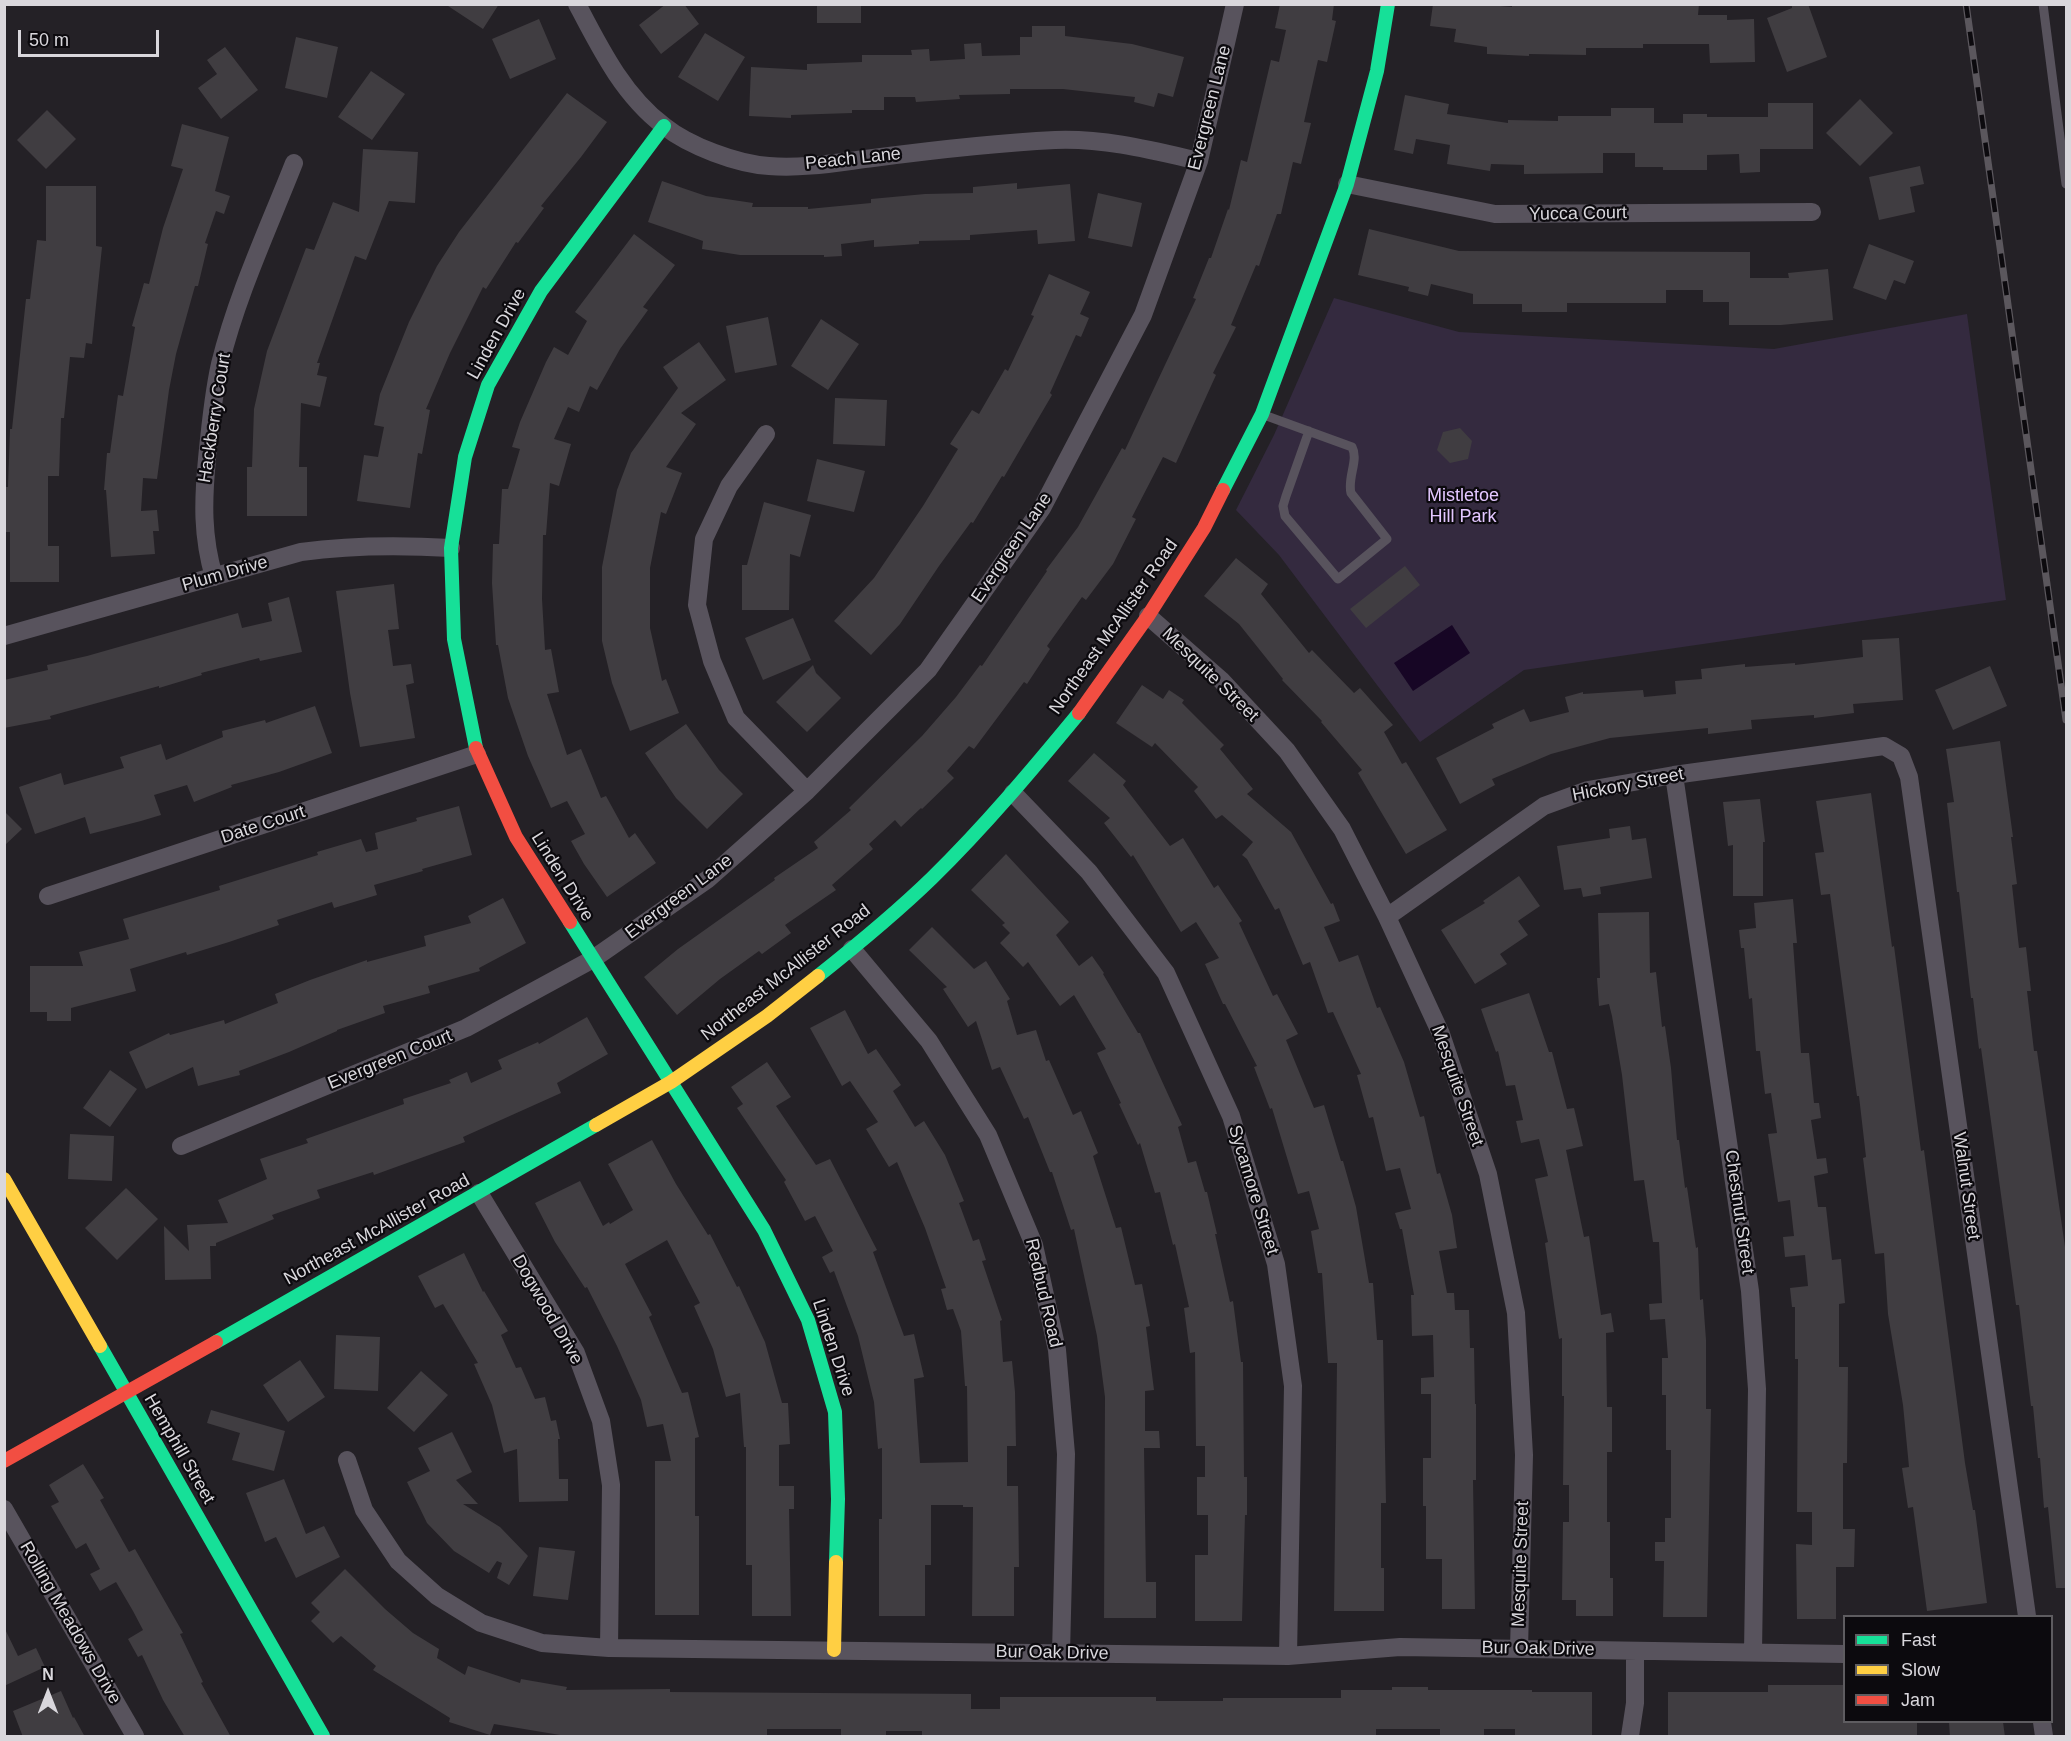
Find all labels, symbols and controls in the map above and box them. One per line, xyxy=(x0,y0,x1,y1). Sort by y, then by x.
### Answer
scale bar xyxy=(21,18,162,56)
text: 50 m xyxy=(29,30,69,50)
street label: Evergreen Lane xyxy=(1184,43,1236,173)
street label: Peach Lane xyxy=(804,143,902,175)
street label: Yucca Court xyxy=(1529,202,1627,226)
street label: Linden Drive xyxy=(463,285,531,383)
street label: Hackberry Court xyxy=(194,352,236,484)
park label: Mistletoe Hill Park xyxy=(1427,485,1499,528)
street label: Evergreen Lane xyxy=(967,489,1057,607)
street label: Northeast McAllister Road xyxy=(1045,535,1183,719)
street label: Plum Drive xyxy=(180,551,270,597)
street label: Mesquite Street xyxy=(1157,623,1263,727)
street label: Hickory Street xyxy=(1570,764,1686,806)
street label: Date Court xyxy=(218,801,308,849)
street label: Linden Drive xyxy=(526,828,598,926)
street label: Evergreen Lane xyxy=(621,850,737,944)
street label: Northeast McAllister Road xyxy=(697,900,875,1046)
street label: Mesquite Street xyxy=(1426,1023,1488,1149)
street label: Evergreen Court xyxy=(325,1025,455,1095)
street label: Sycamore Street xyxy=(1223,1123,1283,1257)
street label: Walnut Street xyxy=(1948,1131,1984,1241)
street label: Chestnut Street xyxy=(1720,1149,1758,1275)
street label: Northeast McAllister Road xyxy=(280,1170,474,1290)
street label: Redbud Road xyxy=(1020,1236,1066,1350)
street label: Dogwood Drive xyxy=(507,1251,587,1369)
street label: Linden Drive xyxy=(807,1297,859,1399)
street label: Hemphill Street xyxy=(139,1390,219,1508)
street label: Mesquite Street xyxy=(1508,1501,1534,1627)
street label: Rolling Meadows Drive xyxy=(15,1538,125,1708)
legend xyxy=(1843,1615,2053,1723)
text: Fast xyxy=(1901,1630,1936,1650)
street label: Bur Oak Drive xyxy=(1481,1637,1595,1661)
street label: Bur Oak Drive xyxy=(995,1641,1109,1665)
text: Slow xyxy=(1901,1660,1940,1680)
north arrow xyxy=(18,1663,78,1723)
text: N xyxy=(42,1666,54,1683)
text: Jam xyxy=(1901,1690,1935,1710)

